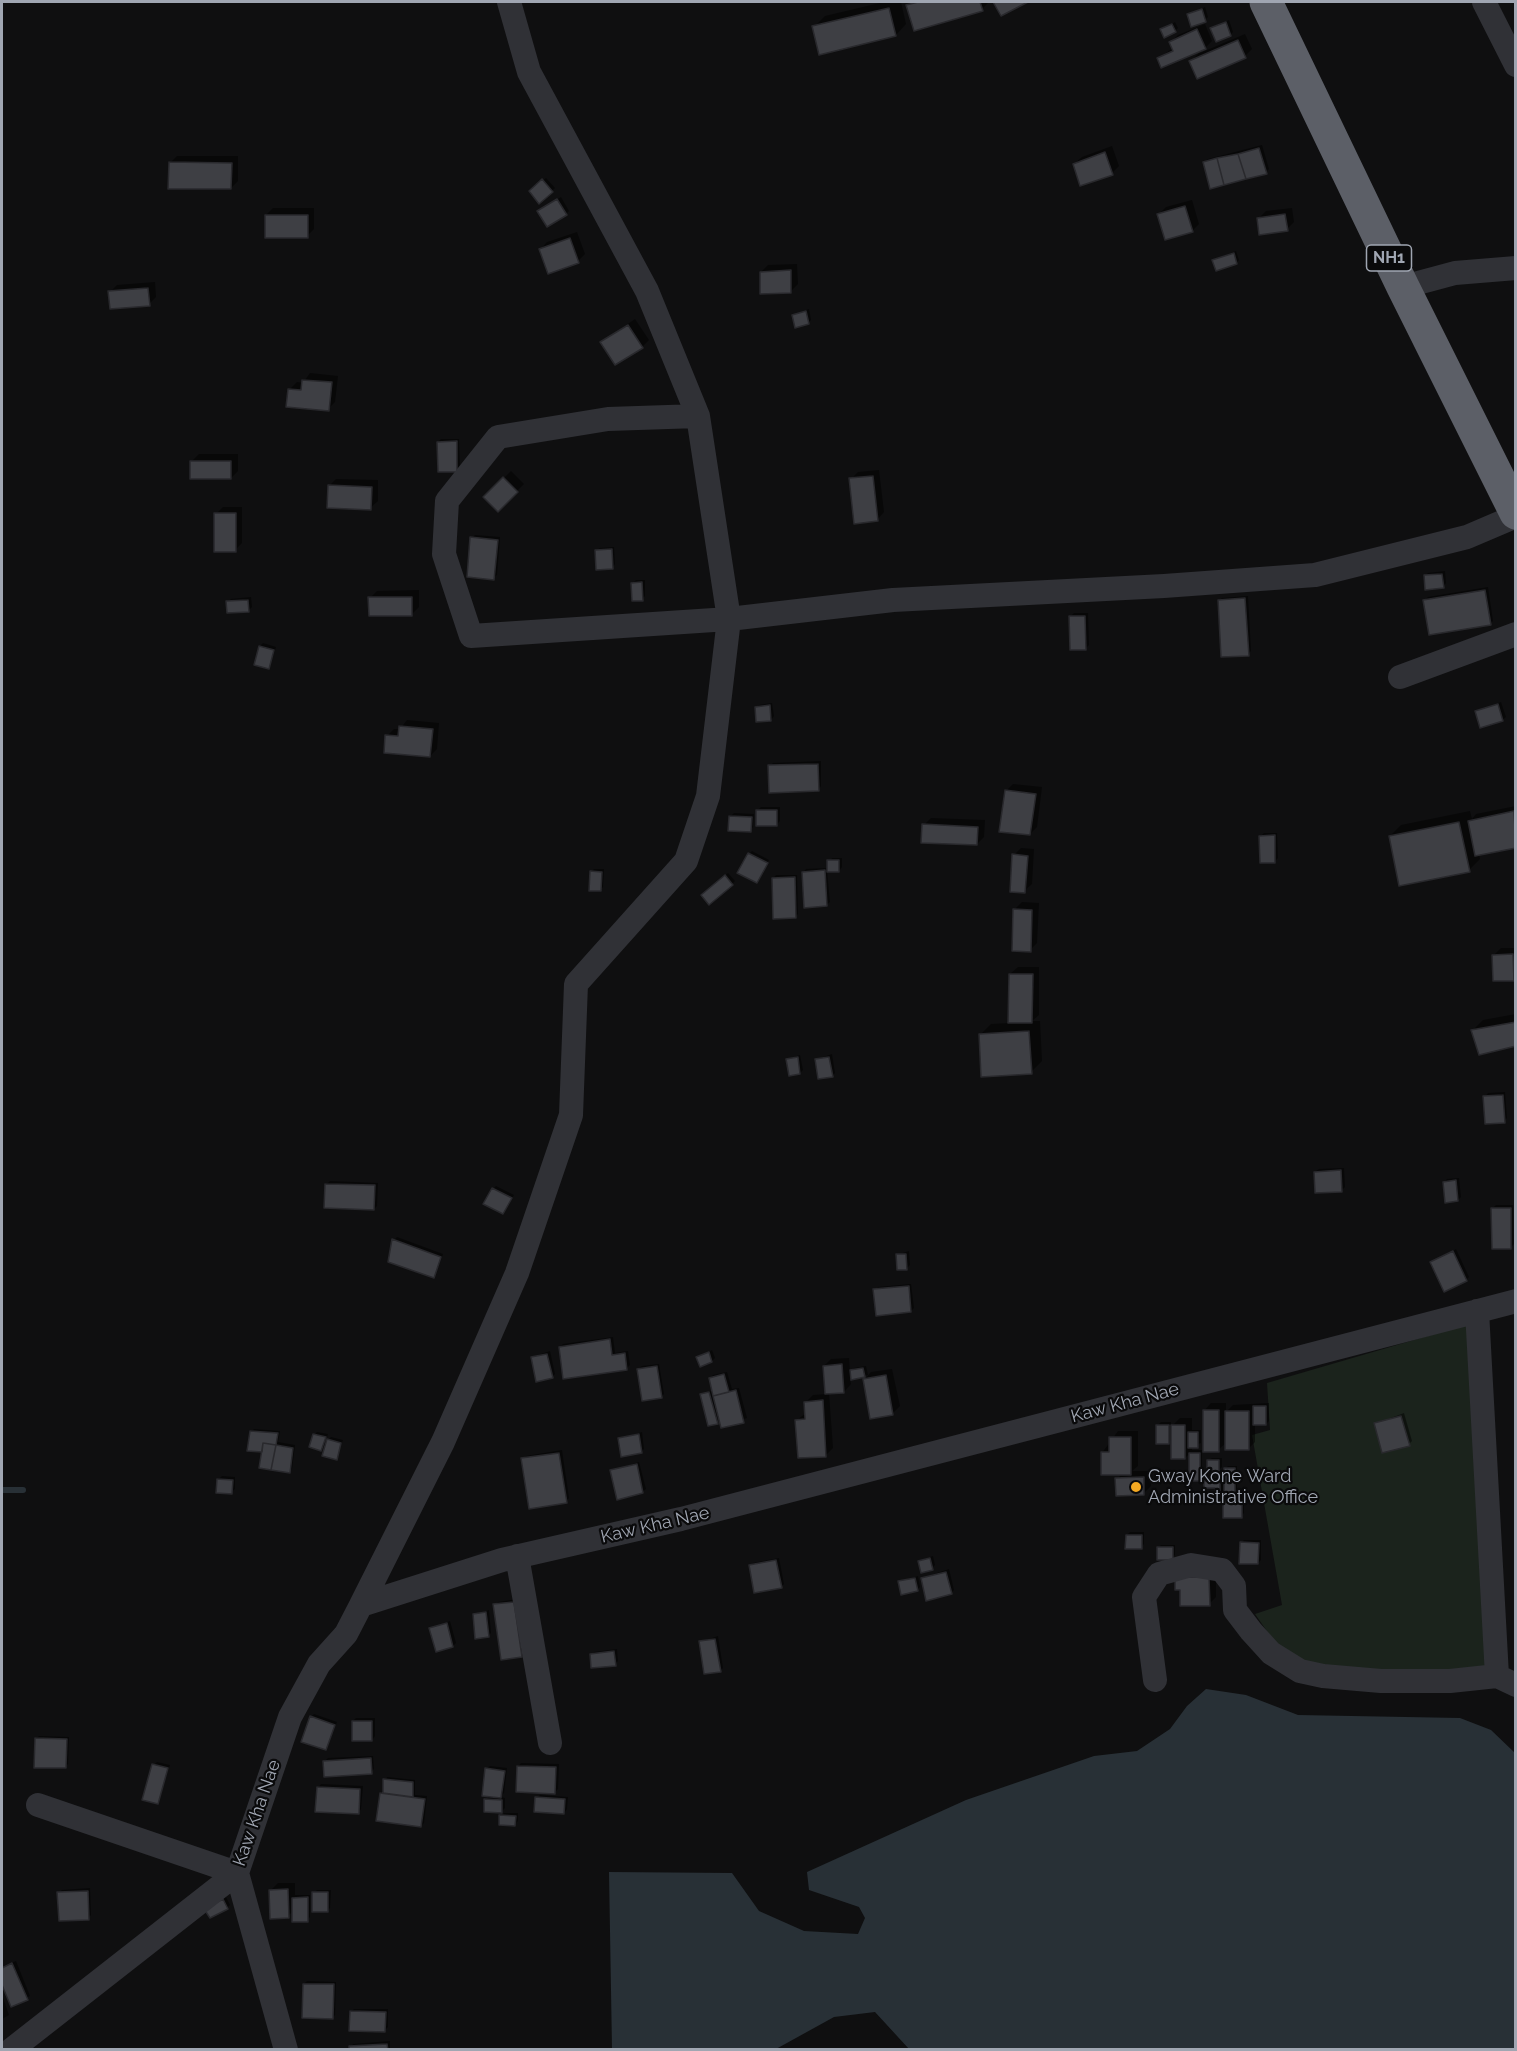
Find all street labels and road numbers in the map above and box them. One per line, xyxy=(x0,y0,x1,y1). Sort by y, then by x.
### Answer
road number: NH1 xyxy=(1366,245,1412,271)
street label: Kaw Kha Nae xyxy=(1069,1378,1181,1428)
street label: Kaw Kha Nae xyxy=(599,1502,711,1548)
street label: Kaw Kha Nae xyxy=(229,1757,285,1869)

